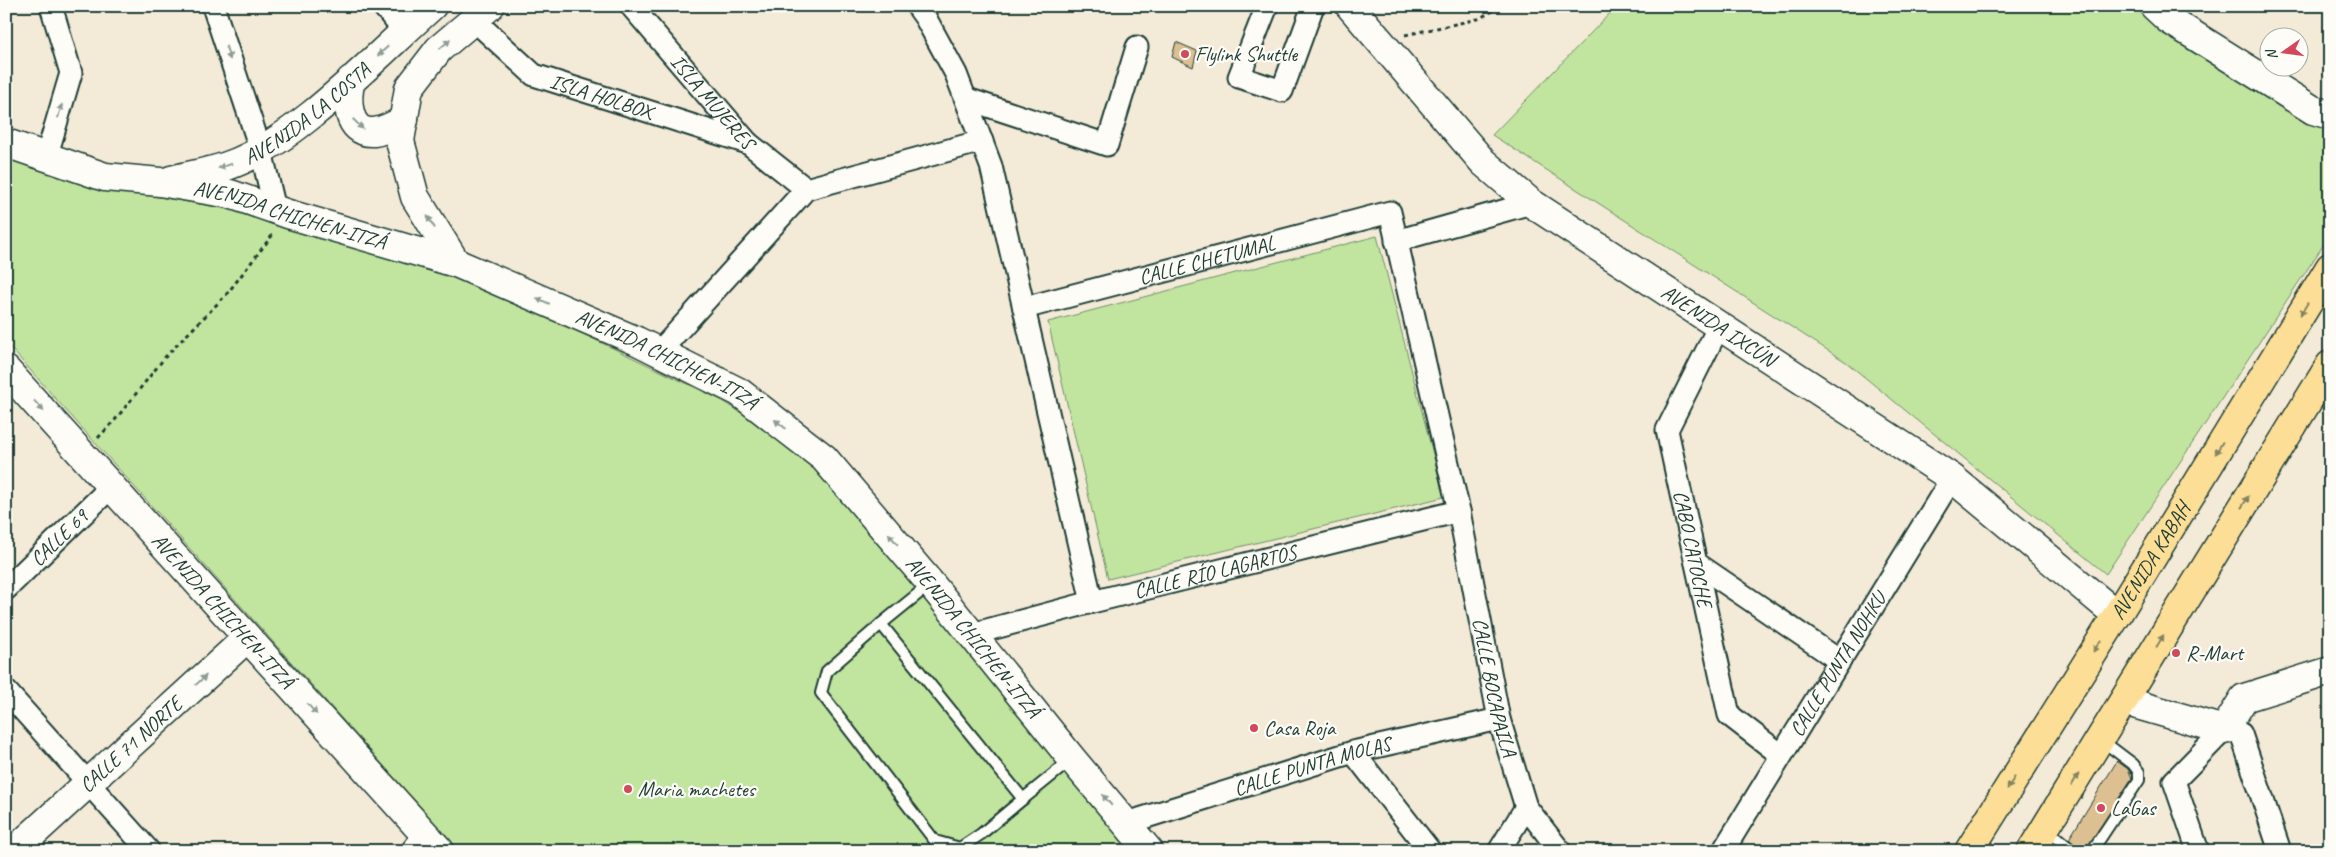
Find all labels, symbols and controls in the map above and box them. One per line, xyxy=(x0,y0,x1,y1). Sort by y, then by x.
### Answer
north arrow xyxy=(2258,28,2308,78)
one-way arrow xyxy=(438,39,451,50)
place label: Flylink Shuttle xyxy=(1195,41,1298,67)
one-way arrow xyxy=(225,45,232,60)
one-way arrow xyxy=(376,45,389,56)
text: N xyxy=(2262,47,2281,61)
marker: Flylink Shuttle xyxy=(1179,48,1191,60)
street label: ISLA MUJERES xyxy=(665,49,762,157)
street label: AVENIDA LA COSTA xyxy=(239,56,377,170)
street label: ISLA HOLBOX xyxy=(547,68,659,126)
one-way arrow xyxy=(56,103,64,118)
one-way arrow xyxy=(352,118,364,130)
one-way arrow xyxy=(217,163,232,171)
street label: AVENIDA CHICHEN-ITZÁ xyxy=(191,175,392,256)
one-way arrow xyxy=(426,215,435,228)
street label: CALLE CHETUMAL xyxy=(1136,230,1278,290)
street label: AVENIDA IXCÚN xyxy=(1657,279,1783,374)
one-way arrow xyxy=(536,296,550,304)
street label: AVENIDA CHICHEN-ITZÁ xyxy=(572,303,765,416)
one-way arrow xyxy=(2300,303,2309,316)
one-way arrow xyxy=(33,400,45,412)
one-way arrow xyxy=(773,418,786,429)
one-way arrow xyxy=(2215,441,2224,454)
street label: CABO CATOCHE xyxy=(1668,488,1719,612)
street label: AVENIDA KABAH xyxy=(2105,495,2197,624)
one-way arrow xyxy=(2240,496,2249,509)
street label: CALLE 69 xyxy=(25,502,95,571)
street label: AVENIDA CHICHEN-ITZÁ xyxy=(146,528,301,695)
one-way arrow xyxy=(887,533,898,546)
street label: CALLE RÍO LAGARTOS xyxy=(1131,538,1302,604)
street label: AVENIDA CHICHEN-ITZÁ xyxy=(900,551,1048,725)
street label: CALLE PUNTA NOHKU xyxy=(1784,585,1893,741)
street label: CALLE BOCAPAILA xyxy=(1467,616,1523,761)
one-way arrow xyxy=(2155,635,2164,648)
one-way arrow xyxy=(2093,639,2102,652)
place label: R-Mart xyxy=(2186,640,2245,666)
marker: R-Mart xyxy=(2170,647,2182,659)
one-way arrow xyxy=(195,674,207,686)
street label: CALLE 71 NORTE xyxy=(74,689,189,798)
one-way arrow xyxy=(306,703,318,715)
place label: Casa Roja xyxy=(1264,715,1337,741)
marker: Casa Roja xyxy=(1248,722,1260,734)
street label: CALLE PUNTA MOLAS xyxy=(1231,730,1396,802)
one-way arrow xyxy=(2070,773,2080,786)
place label: Maria machetes xyxy=(638,776,757,802)
one-way arrow xyxy=(2006,777,2016,790)
marker: Maria machetes xyxy=(622,783,634,795)
one-way arrow xyxy=(1101,794,1112,807)
place label: LaGas xyxy=(2111,795,2157,821)
marker: LaGas xyxy=(2095,802,2107,814)

